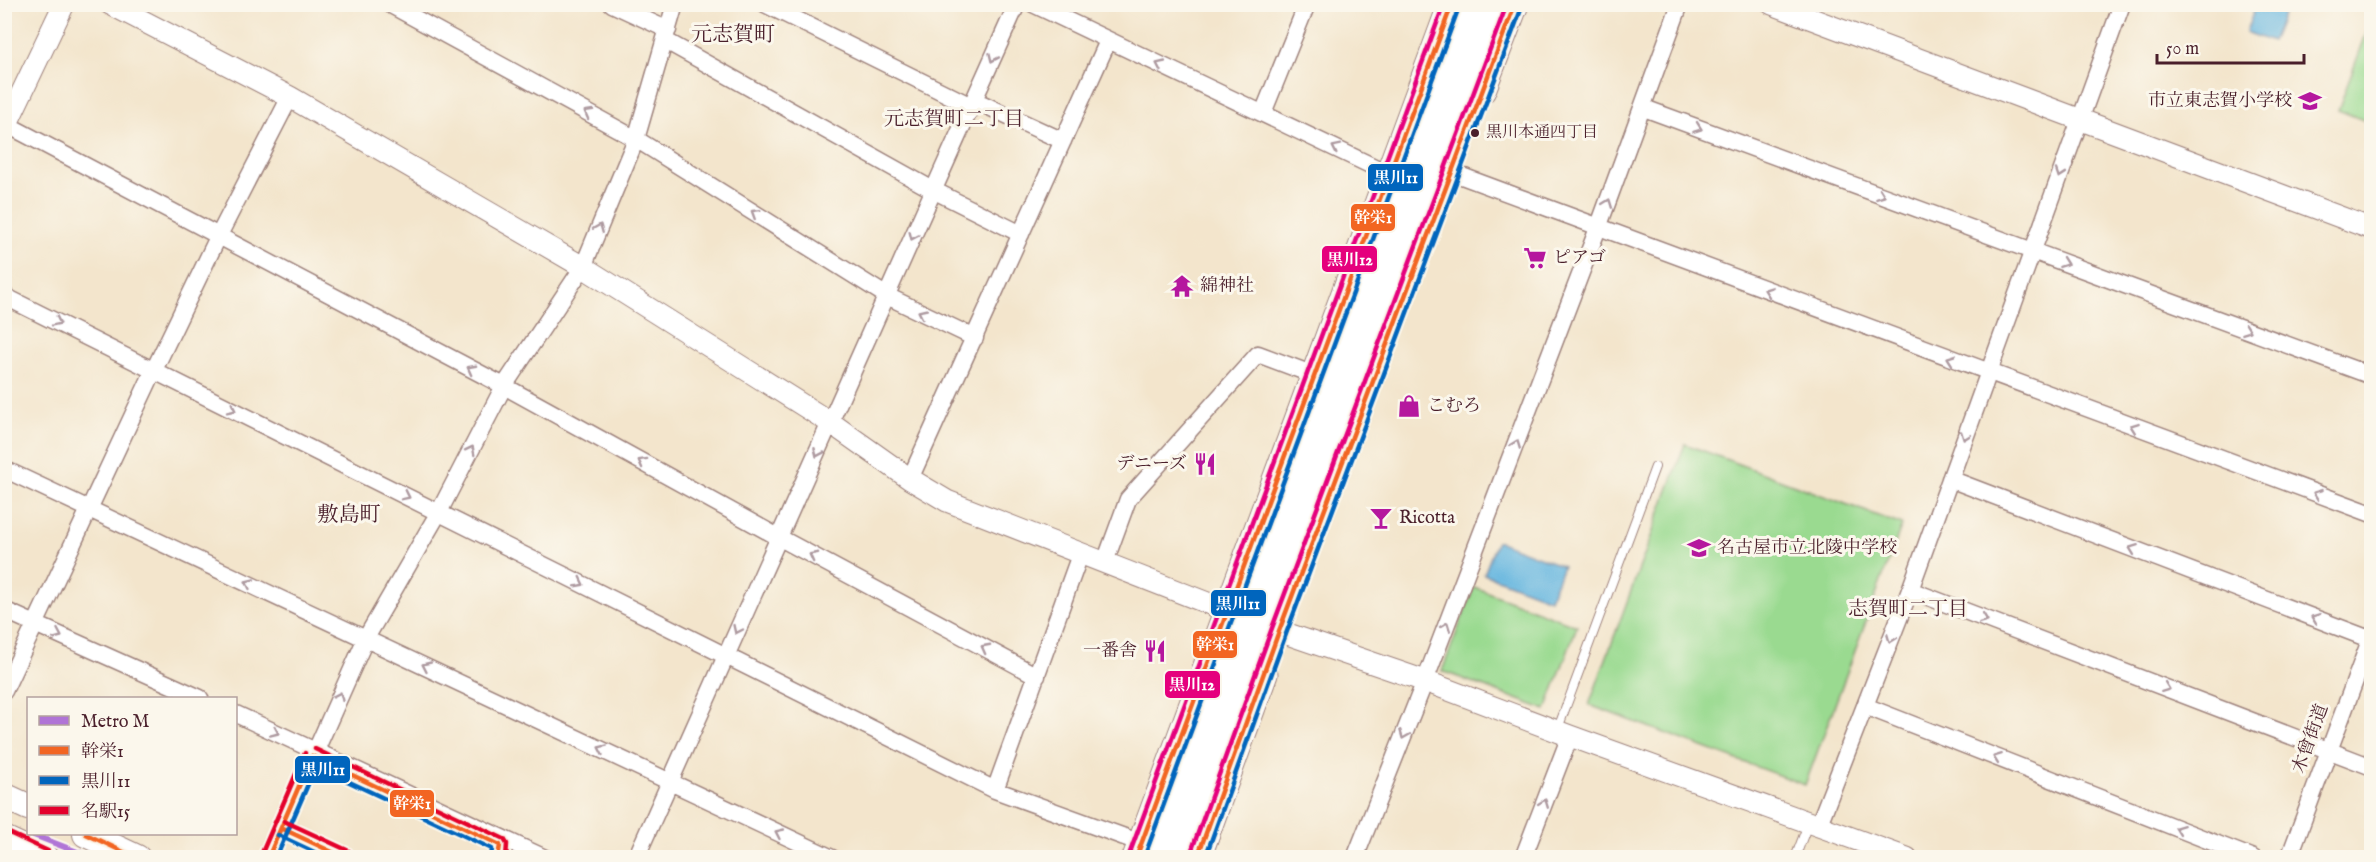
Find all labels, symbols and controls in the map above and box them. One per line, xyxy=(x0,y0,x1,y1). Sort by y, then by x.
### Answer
district label: 元志賀町 xyxy=(691,22,775,49)
scale bar xyxy=(2157,27,2304,65)
text: 50 m xyxy=(2166,38,2199,61)
one-way arrow xyxy=(988,51,1000,62)
one-way arrow xyxy=(1155,60,1166,72)
school or university icon: 市立東志賀小学校 xyxy=(2297,88,2323,114)
place label: 市立東志賀小学校 xyxy=(2148,90,2292,113)
district label: 元志賀町二丁目 xyxy=(884,107,1024,132)
one-way arrow xyxy=(584,109,594,120)
one-way arrow xyxy=(1692,121,1703,133)
place label: 黒川本通四丁目 xyxy=(1486,123,1598,143)
marker: 黒川本通四丁目 xyxy=(1469,127,1481,139)
one-way arrow xyxy=(1331,144,1342,156)
line badge: 黒川11 xyxy=(1367,163,1424,192)
one-way arrow xyxy=(2055,168,2068,179)
text: 黒川11 xyxy=(1374,169,1418,189)
one-way arrow xyxy=(1876,188,1886,201)
one-way arrow xyxy=(1601,198,1613,209)
line badge: 幹栄1 xyxy=(1350,203,1396,232)
one-way arrow xyxy=(751,209,761,221)
text: 幹栄1 xyxy=(1354,209,1392,229)
one-way arrow xyxy=(592,223,604,234)
one-way arrow xyxy=(908,229,920,240)
line badge: 黒川12 xyxy=(1321,245,1378,273)
supermarket icon: ピアゴ xyxy=(1522,245,1548,271)
place label: ピアゴ xyxy=(1553,247,1606,270)
text: 黒川12 xyxy=(1327,251,1373,271)
one-way arrow xyxy=(2059,255,2069,268)
temple icon: 綿神社 xyxy=(1169,273,1195,299)
place label: 綿神社 xyxy=(1200,275,1254,298)
one-way arrow xyxy=(1763,286,1774,299)
one-way arrow xyxy=(918,308,929,320)
one-way arrow xyxy=(50,315,61,326)
one-way arrow xyxy=(2242,323,2252,336)
one-way arrow xyxy=(1946,354,1956,367)
one-way arrow xyxy=(467,364,478,376)
shop icon: こむろ xyxy=(1396,393,1422,419)
place label: こむろ xyxy=(1427,395,1481,418)
one-way arrow xyxy=(225,401,236,413)
one-way arrow xyxy=(2129,422,2140,434)
one-way arrow xyxy=(1959,430,1972,441)
one-way arrow xyxy=(1509,439,1521,450)
one-way arrow xyxy=(463,446,475,457)
one-way arrow xyxy=(813,446,825,457)
restaurant icon: デニーズ xyxy=(1192,451,1218,477)
place label: デニーズ xyxy=(1117,453,1187,476)
one-way arrow xyxy=(638,458,648,469)
one-way arrow xyxy=(400,488,411,500)
one-way arrow xyxy=(2312,489,2322,502)
district label: 敷島町 xyxy=(318,502,381,529)
bar icon: Ricotta xyxy=(1368,505,1394,531)
place label: Ricotta xyxy=(1399,507,1455,530)
school or university icon: 名古屋市立北陵中学校 xyxy=(1686,535,1712,561)
place label: 名古屋市立北陵中学校 xyxy=(1717,537,1897,560)
one-way arrow xyxy=(2128,544,2139,556)
one-way arrow xyxy=(809,552,819,563)
one-way arrow xyxy=(574,576,585,587)
one-way arrow xyxy=(245,579,256,591)
line badge: 黒川11 xyxy=(1210,589,1267,617)
text: 黒川11 xyxy=(1216,595,1260,615)
district label: 志賀町二丁目 xyxy=(1848,597,1968,622)
one-way arrow xyxy=(1978,611,1989,624)
one-way arrow xyxy=(2310,613,2321,625)
one-way arrow xyxy=(1439,621,1452,632)
one-way arrow xyxy=(732,623,744,634)
one-way arrow xyxy=(51,628,62,640)
line badge: 幹栄1 xyxy=(1192,630,1238,659)
one-way arrow xyxy=(1886,633,1898,644)
text: 幹栄1 xyxy=(1196,636,1234,656)
restaurant icon: 一番舎 xyxy=(1142,638,1168,664)
place label: 一番舎 xyxy=(1083,640,1137,663)
one-way arrow xyxy=(981,644,991,655)
one-way arrow xyxy=(421,662,432,674)
line badge: 黒川12 xyxy=(1164,670,1221,699)
text: 黒川12 xyxy=(1169,676,1215,696)
one-way arrow xyxy=(2160,681,2171,694)
one-way arrow xyxy=(332,692,344,703)
legend xyxy=(27,697,237,835)
street label: 木曾街道 xyxy=(2288,701,2334,777)
text: Metro M xyxy=(81,711,149,734)
one-way arrow xyxy=(269,724,280,736)
one-way arrow xyxy=(1399,729,1411,740)
text: 幹栄1 xyxy=(81,741,124,764)
one-way arrow xyxy=(598,745,609,757)
one-way arrow xyxy=(1992,753,2003,765)
line badge: 黒川11 xyxy=(294,755,351,784)
text: 黒川11 xyxy=(301,761,345,781)
text: 黒川11 xyxy=(81,771,130,794)
line badge: 幹栄1 xyxy=(389,789,435,818)
text: 幹栄1 xyxy=(393,795,431,815)
one-way arrow xyxy=(1537,798,1549,809)
text: 名駅15 xyxy=(81,801,131,824)
one-way arrow xyxy=(2174,823,2185,836)
one-way arrow xyxy=(774,828,785,840)

